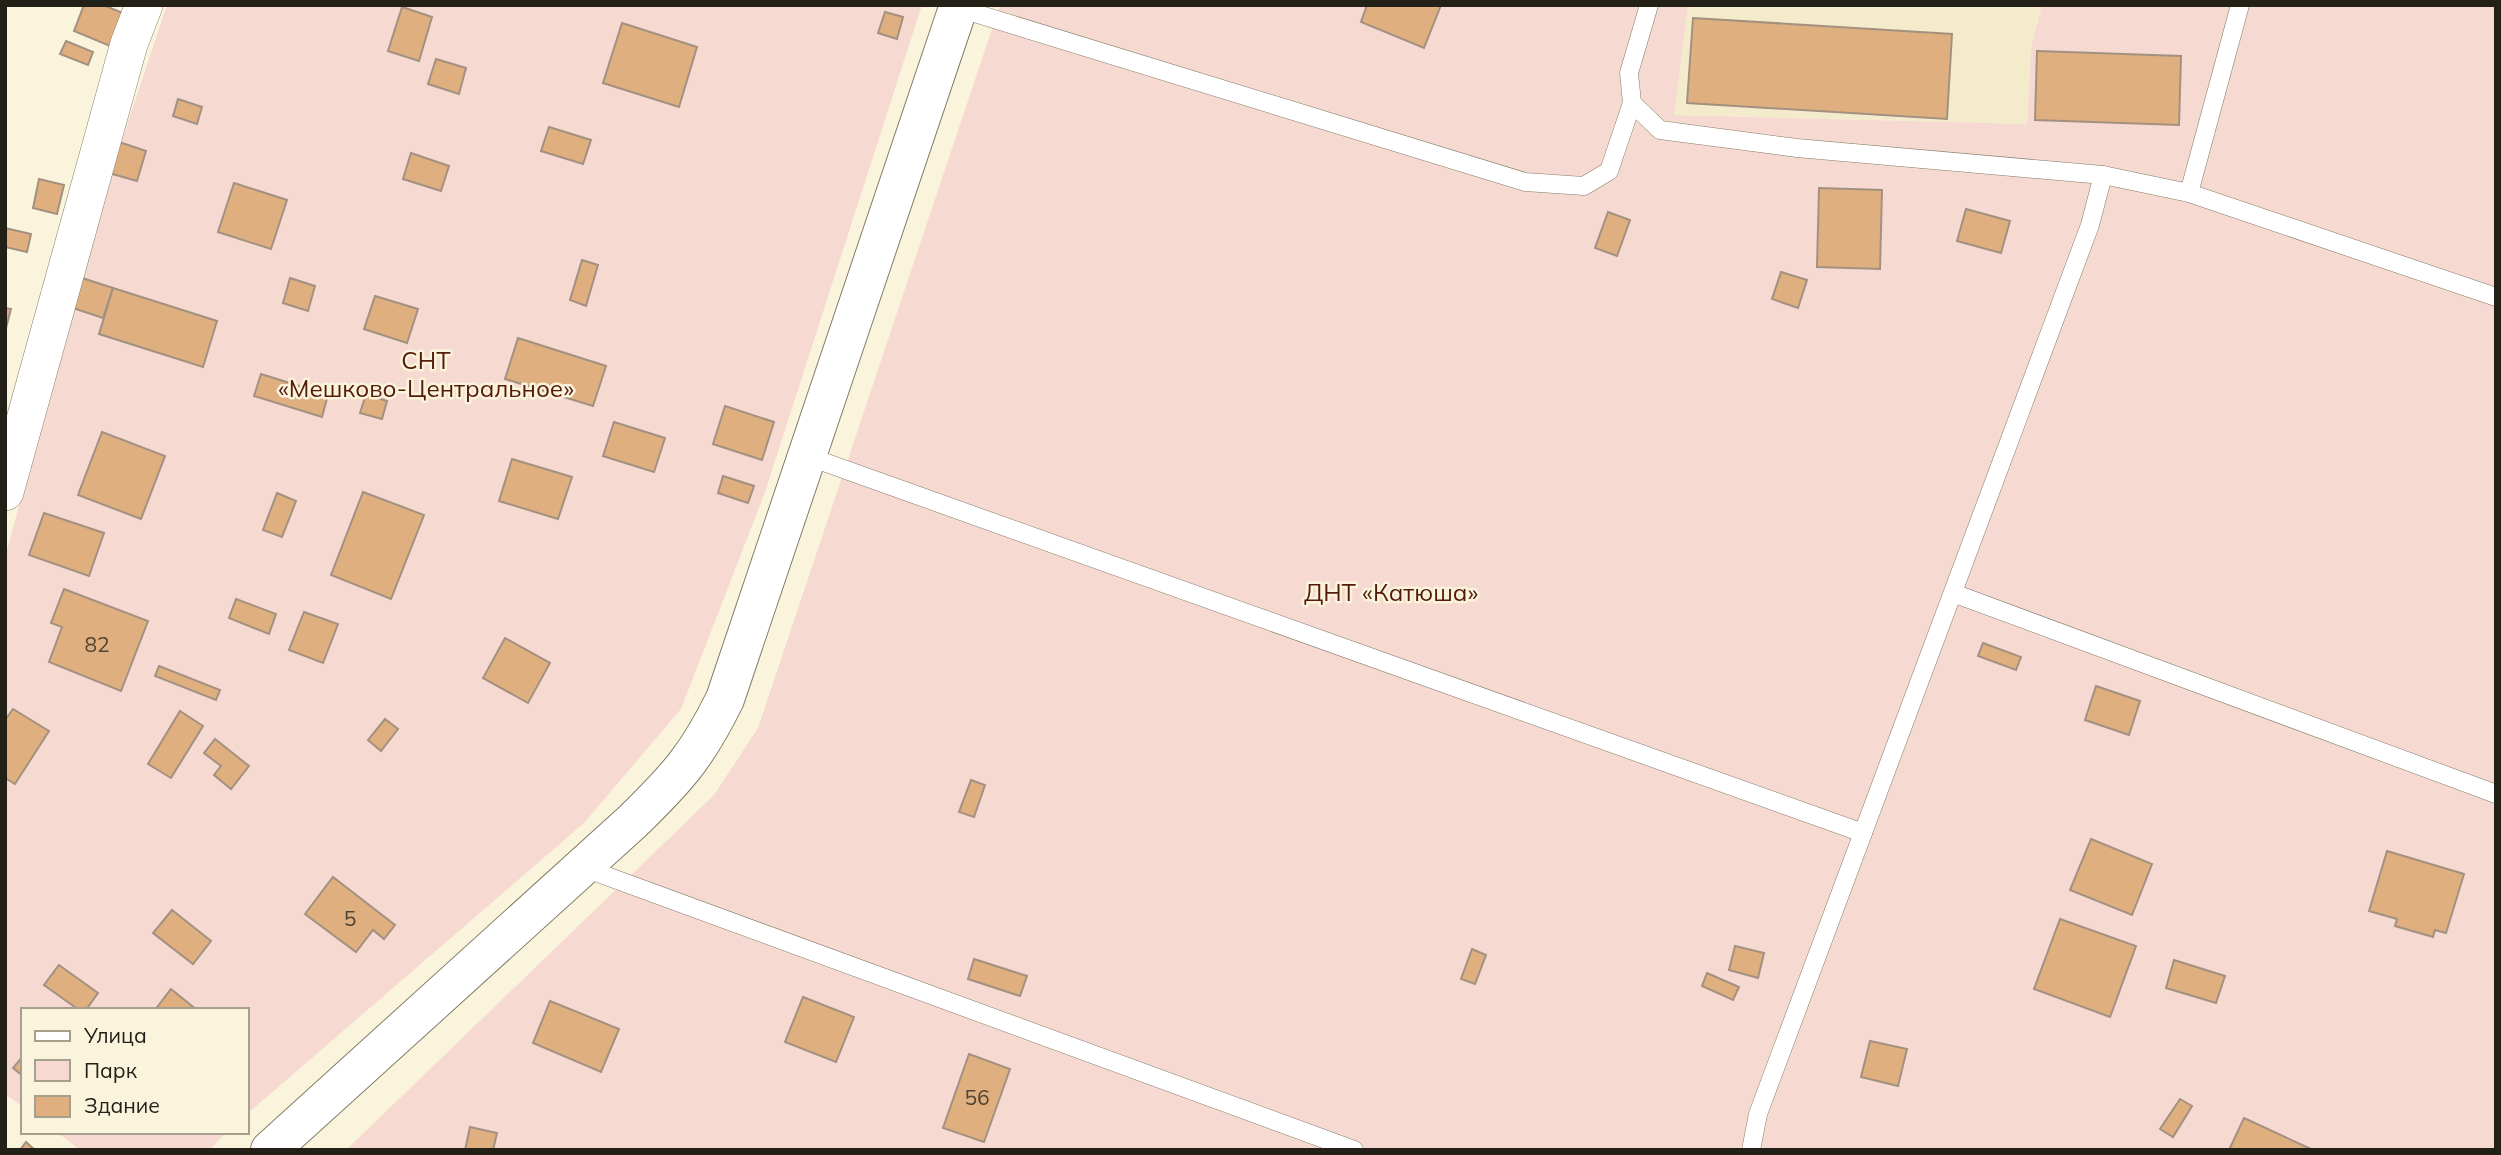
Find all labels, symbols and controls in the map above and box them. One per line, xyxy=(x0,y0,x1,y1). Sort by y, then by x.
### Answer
park label: СНТ «Мешково-Центральное» xyxy=(278,345,574,403)
park label: ДНТ «Катюша» xyxy=(1304,577,1478,607)
house number: 82 xyxy=(84,631,110,657)
house number: 5 xyxy=(344,905,356,931)
legend xyxy=(21,1008,248,1134)
text: Улица xyxy=(83,1022,147,1048)
text: Парк xyxy=(84,1057,138,1083)
house number: 56 xyxy=(964,1084,990,1110)
text: Здание xyxy=(84,1092,160,1118)

